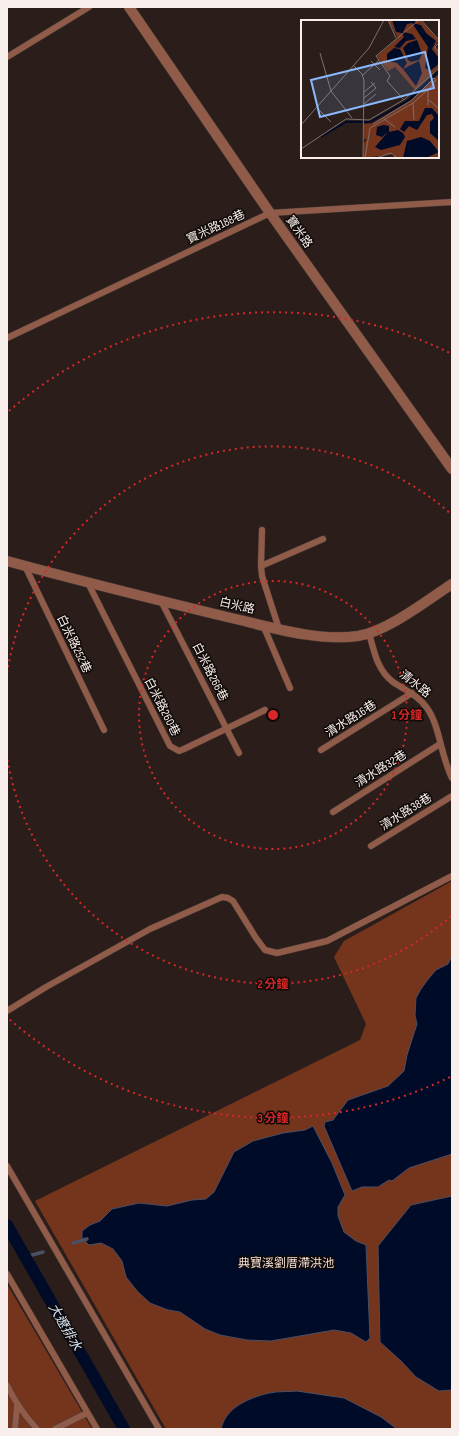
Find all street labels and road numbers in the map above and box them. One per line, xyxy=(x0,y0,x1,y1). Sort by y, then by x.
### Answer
street label: 寶米路188巷 xyxy=(184,207,248,247)
street label: 寶米路 xyxy=(283,213,315,251)
street label: 白米路 xyxy=(218,595,256,617)
street label: 白米路252巷 xyxy=(54,613,94,675)
street label: 白米路266巷 xyxy=(189,640,231,704)
street label: 清水路 xyxy=(396,667,434,701)
street label: 白米路260巷 xyxy=(141,675,183,739)
street label: 清水路16巷 xyxy=(323,697,379,741)
street label: 清水路32巷 xyxy=(352,747,410,791)
street label: 清水路38巷 xyxy=(377,790,435,834)

